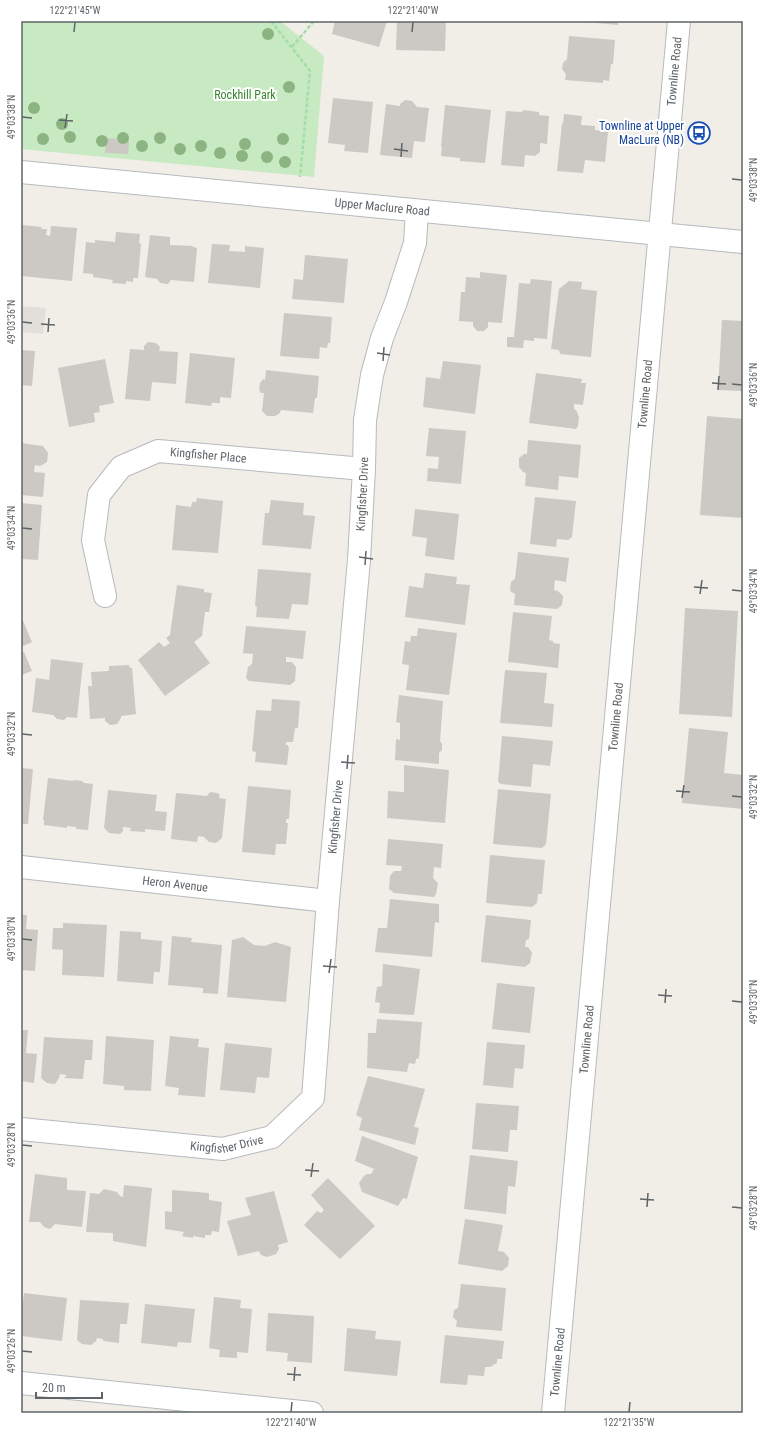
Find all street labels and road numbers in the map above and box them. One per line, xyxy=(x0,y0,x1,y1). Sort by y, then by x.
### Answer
street label: Townline Road xyxy=(664,36,685,107)
street label: Upper Maclure Road xyxy=(334,195,431,219)
street label: Townline Road xyxy=(635,359,655,429)
street label: Kingfisher Place xyxy=(169,445,247,466)
street label: Kingfisher Drive xyxy=(354,457,371,532)
street label: Townline Road xyxy=(606,682,626,752)
street label: Kingfisher Drive xyxy=(325,779,346,855)
street label: Heron Avenue xyxy=(142,873,209,895)
street label: Townline Road xyxy=(577,1004,597,1075)
street label: Kingfisher Drive xyxy=(189,1132,265,1156)
street label: Townline Road xyxy=(548,1327,568,1397)

